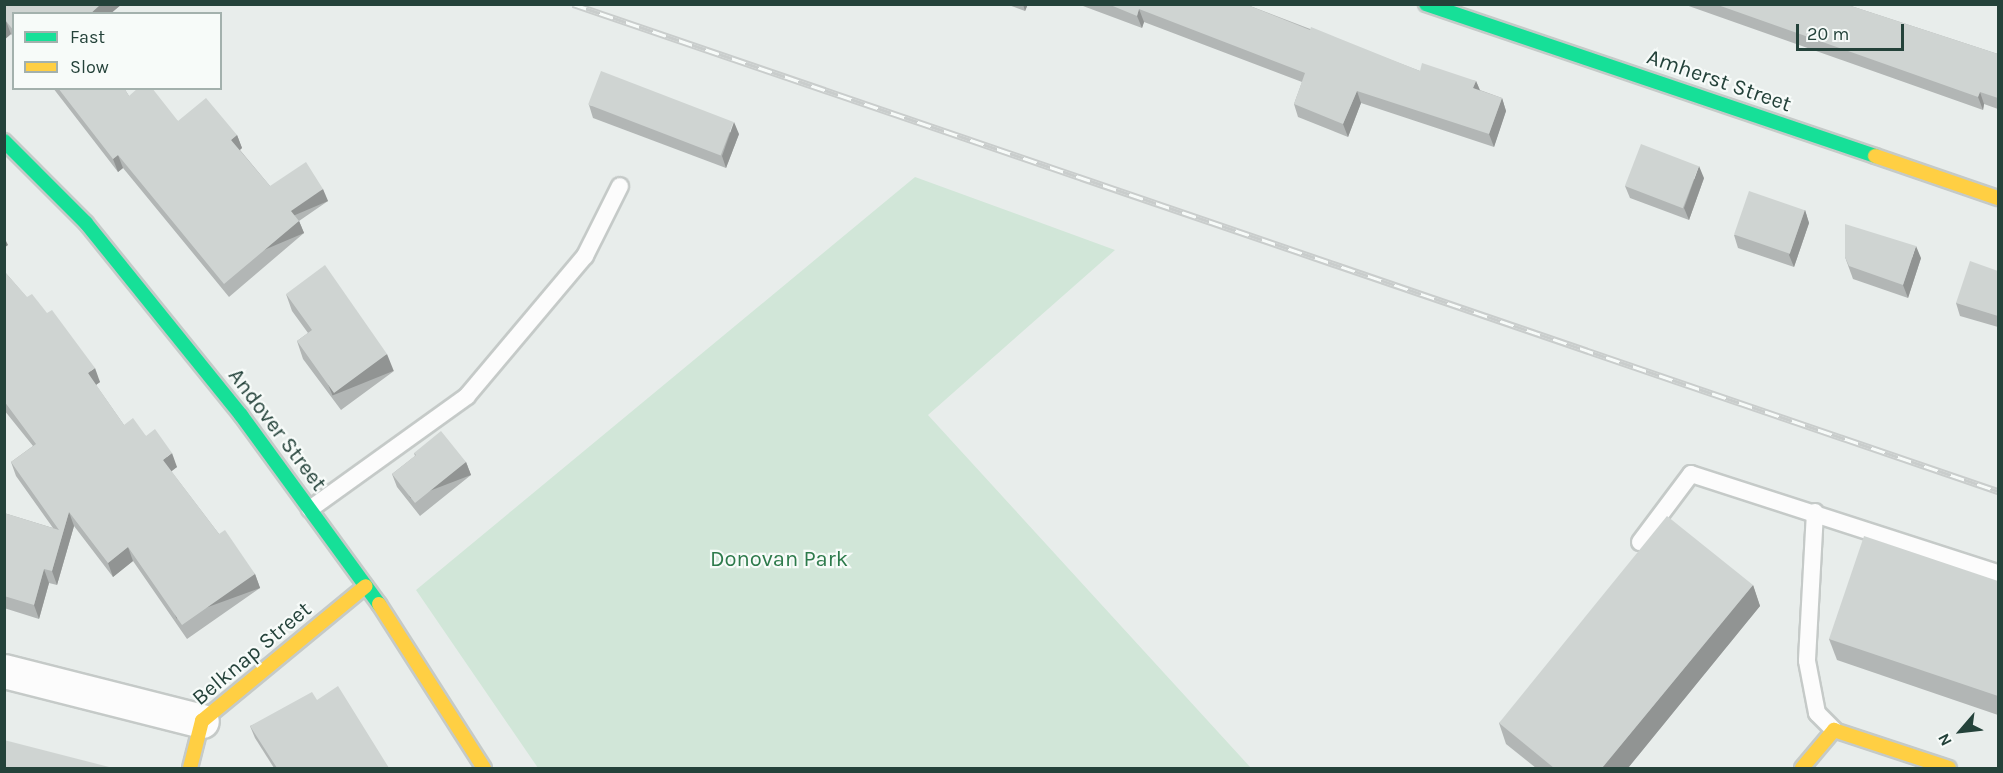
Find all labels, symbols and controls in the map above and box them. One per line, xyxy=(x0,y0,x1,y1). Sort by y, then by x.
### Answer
legend xyxy=(12,12,222,90)
scale bar xyxy=(1799,12,1907,50)
text: 20 m xyxy=(1807,23,1849,45)
text: Fast xyxy=(70,26,105,48)
street label: Amherst Street xyxy=(1643,44,1795,118)
text: Slow xyxy=(70,56,109,78)
street label: Andover Street xyxy=(222,363,332,497)
park label: Donovan Park xyxy=(710,547,848,573)
street label: Belknap Street xyxy=(187,597,317,711)
north arrow xyxy=(1931,701,1991,761)
text: N xyxy=(1934,730,1956,749)

